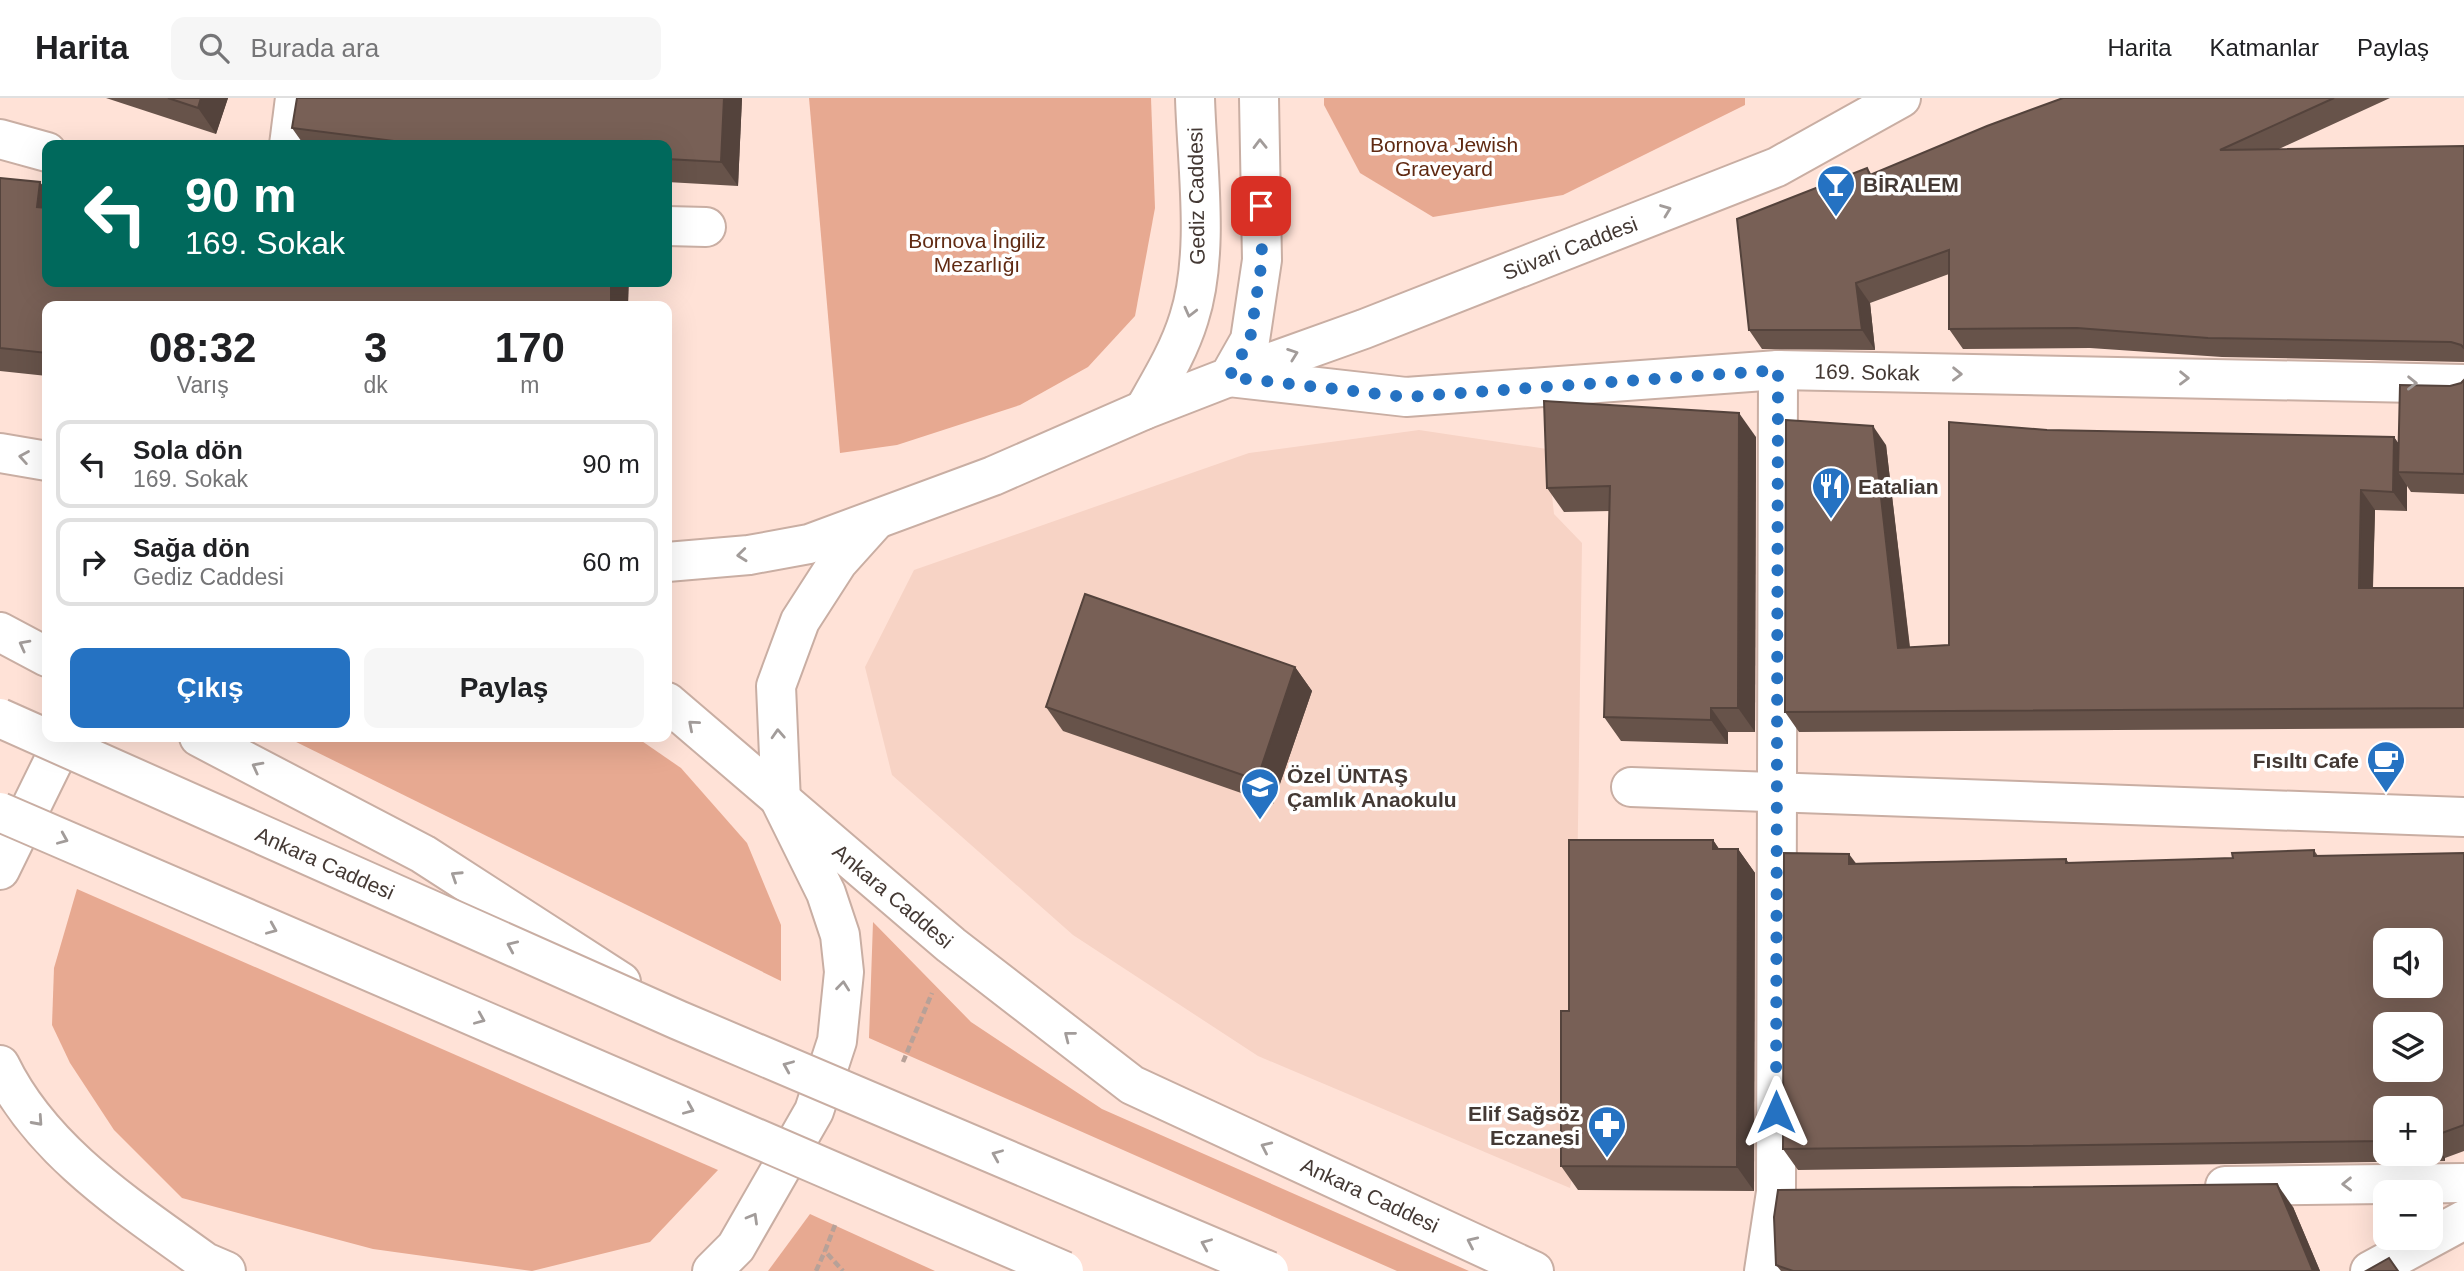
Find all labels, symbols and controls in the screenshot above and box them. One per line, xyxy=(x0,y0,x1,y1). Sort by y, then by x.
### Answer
search box xyxy=(171,17,661,80)
text: Harita xyxy=(35,29,129,66)
icon: search xyxy=(195,29,233,67)
text: Burada ara xyxy=(251,33,379,63)
text: Harita xyxy=(2108,34,2172,61)
text: Katmanlar xyxy=(2210,34,2319,61)
text: Paylaş xyxy=(2357,34,2429,61)
street label: Gediz Caddesi xyxy=(1183,127,1209,265)
park label: Bornova Jewish Graveyard xyxy=(1370,133,1518,180)
one-way arrow xyxy=(1252,138,1267,149)
bar icon: BİRALEM xyxy=(1815,163,1857,218)
icon: left xyxy=(70,168,161,259)
text: 90 m xyxy=(185,168,297,222)
place label: BİRALEM xyxy=(1863,173,1959,196)
pin xyxy=(1231,176,1291,236)
icon: arrive xyxy=(1242,187,1280,225)
one-way arrow xyxy=(1659,205,1671,219)
street label: Süvari Caddesi xyxy=(1499,212,1641,284)
text: 169. Sokak xyxy=(185,225,345,261)
park label: Bornova İngiliz Mezarlığı xyxy=(908,229,1046,276)
one-way arrow xyxy=(1184,306,1198,318)
text: 08:32 xyxy=(149,324,256,371)
text: 3 xyxy=(364,324,387,371)
text: 170 xyxy=(495,324,565,371)
one-way arrow xyxy=(1287,348,1299,362)
street label: 169. Sokak xyxy=(1814,360,1920,384)
one-way arrow xyxy=(1952,366,1963,381)
one-way arrow xyxy=(2179,370,2190,386)
text: Varış xyxy=(177,372,229,398)
text: dk xyxy=(364,372,388,398)
text: m xyxy=(520,372,539,398)
one-way arrow xyxy=(2406,375,2417,390)
text: Sola dön xyxy=(133,435,243,465)
icon: left xyxy=(74,445,112,483)
text: 90 m xyxy=(582,449,640,479)
one-way arrow xyxy=(18,450,30,465)
restaurant icon: Eatalian xyxy=(1810,465,1852,520)
text: 169. Sokak xyxy=(133,466,248,492)
place label: Eatalian xyxy=(1858,475,1939,498)
text: Sağa dön xyxy=(133,533,250,563)
icon: right xyxy=(74,543,112,581)
text: 60 m xyxy=(582,547,640,577)
one-way arrow xyxy=(736,547,747,562)
text: Gediz Caddesi xyxy=(133,564,284,590)
one-way arrow xyxy=(18,639,31,653)
button: Çıkış xyxy=(70,648,350,728)
button: Paylaş xyxy=(364,648,644,728)
one-way arrow xyxy=(688,721,701,733)
one-way arrow xyxy=(771,728,786,739)
cafe icon: Fısıltı Cafe xyxy=(2365,739,2407,794)
place label: Fısıltı Cafe xyxy=(2253,749,2359,772)
one-way arrow xyxy=(252,762,264,775)
place label: Özel ÜNTAŞ Çamlık Anaokulu xyxy=(1287,764,1457,811)
school or university icon: Özel ÜNTAŞ Çamlık Anaokulu xyxy=(1239,766,1281,821)
street label: Ankara Caddesi xyxy=(252,822,398,904)
one-way arrow xyxy=(55,831,68,845)
street label: Ankara Caddesi xyxy=(828,839,958,953)
one-way arrow xyxy=(451,871,464,884)
one-way arrow xyxy=(264,921,277,935)
map controls xyxy=(2373,928,2443,1250)
button: sound xyxy=(2373,928,2443,998)
one-way arrow xyxy=(507,940,519,954)
one-way arrow xyxy=(835,980,850,992)
one-way arrow xyxy=(473,1011,486,1025)
button: layers xyxy=(2373,1012,2443,1082)
one-way arrow xyxy=(1064,1031,1077,1044)
one-way arrow xyxy=(782,1060,795,1074)
position arrow xyxy=(1739,1075,1813,1149)
button: + xyxy=(2373,1096,2443,1166)
one-way arrow xyxy=(682,1101,694,1115)
place label: Elif Sağsöz Eczanesi xyxy=(1468,1102,1580,1149)
pharmacy icon: Elif Sağsöz Eczanesi xyxy=(1586,1104,1628,1159)
one-way arrow xyxy=(30,1113,42,1126)
one-way arrow xyxy=(1261,1141,1273,1155)
one-way arrow xyxy=(992,1149,1004,1163)
street label: Ankara Caddesi xyxy=(1297,1153,1443,1237)
one-way arrow xyxy=(2341,1177,2352,1192)
button: − xyxy=(2373,1180,2443,1250)
one-way arrow xyxy=(745,1212,758,1225)
one-way arrow xyxy=(1467,1237,1480,1251)
one-way arrow xyxy=(1201,1238,1214,1252)

